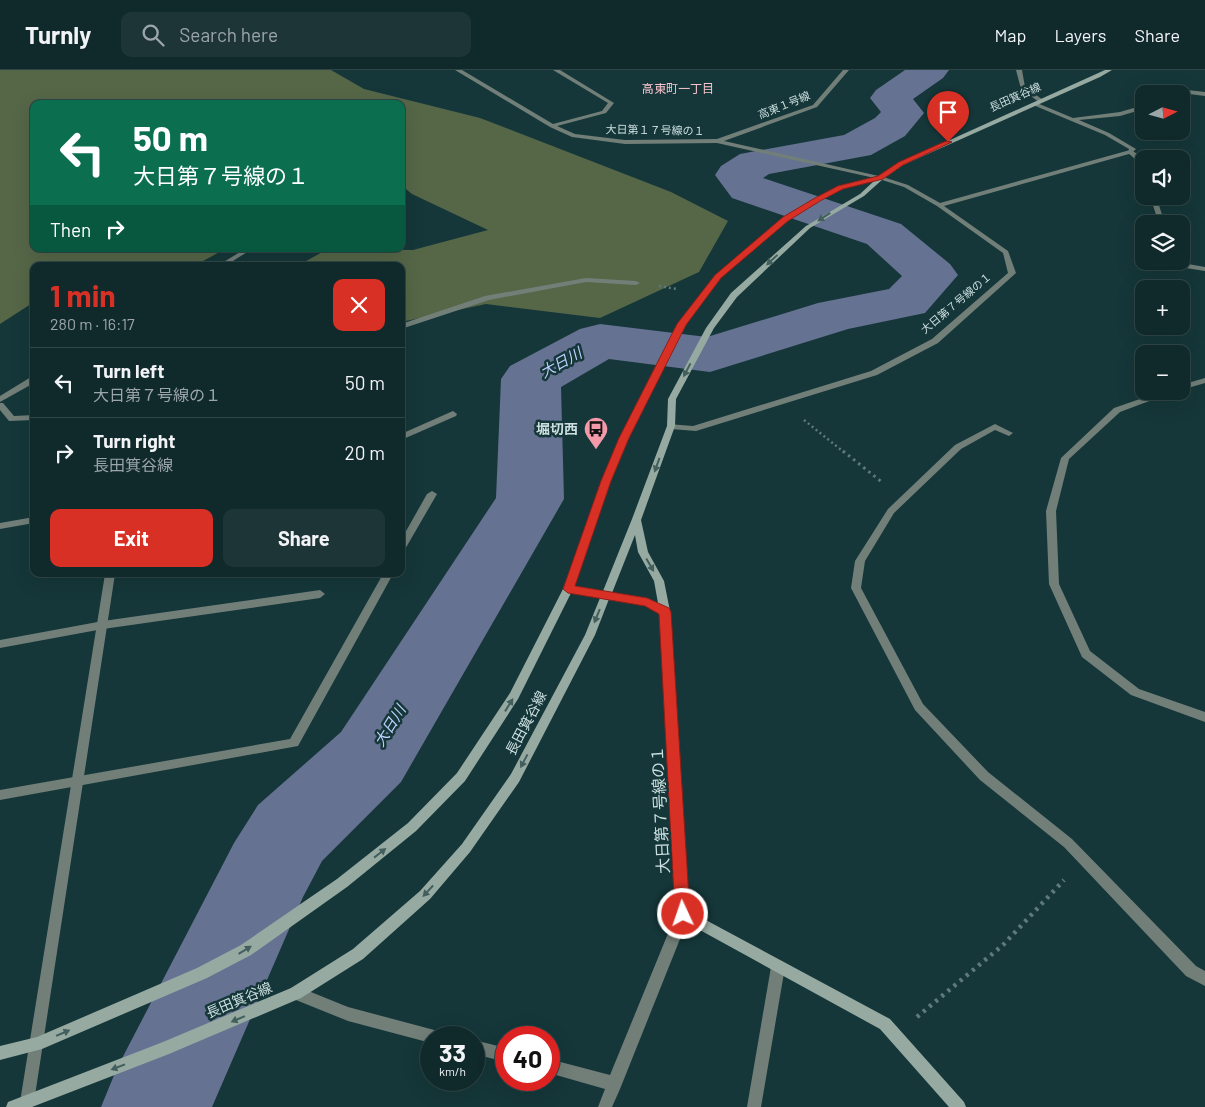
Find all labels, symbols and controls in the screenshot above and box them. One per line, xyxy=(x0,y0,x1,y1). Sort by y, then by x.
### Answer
search box xyxy=(121,12,471,57)
text: Turnly xyxy=(25,20,91,49)
icon: search xyxy=(139,21,167,49)
text: Search here xyxy=(179,23,278,46)
text: Map xyxy=(994,24,1026,46)
text: Layers xyxy=(1054,24,1107,46)
text: Share xyxy=(1135,24,1180,46)
street label: 長田箕谷線 xyxy=(987,79,1043,114)
district label: 高東町一丁目 xyxy=(642,81,714,95)
north arrow xyxy=(1135,85,1190,140)
map controls xyxy=(1135,85,1190,400)
street label: 高東１号線 xyxy=(756,88,812,121)
pin xyxy=(927,91,969,142)
icon: arrive xyxy=(934,98,962,126)
text: 50 m xyxy=(133,116,208,158)
icon: left xyxy=(50,120,115,185)
street label: 大日第１７号線の１ xyxy=(605,122,705,137)
button: sound xyxy=(1135,150,1190,205)
text: 大日第７号線の１ xyxy=(133,162,309,188)
one-way arrow xyxy=(817,213,830,222)
icon: right xyxy=(101,215,129,243)
button: layers xyxy=(1135,215,1190,270)
text: Then xyxy=(50,218,91,241)
one-way arrow xyxy=(767,254,779,266)
street label: 大日第７号線の１ xyxy=(918,269,994,336)
text: 1 min xyxy=(50,277,116,313)
button: close xyxy=(333,279,385,331)
button: + xyxy=(1135,280,1190,335)
text: 280 m · 16:17 xyxy=(50,314,135,333)
water label: 大日川 xyxy=(536,342,586,381)
button: − xyxy=(1135,345,1190,400)
text: Turn left xyxy=(93,359,164,382)
one-way arrow xyxy=(683,363,691,378)
icon: left xyxy=(50,369,78,397)
text: 50 m xyxy=(345,371,385,394)
text: 大日第７号線の１ xyxy=(93,385,221,404)
bus stop icon: 堀切西 xyxy=(583,416,609,450)
place label: 堀切西 xyxy=(536,420,578,437)
text: Turn right xyxy=(93,429,175,452)
icon: right xyxy=(50,439,78,467)
text: 20 m xyxy=(345,441,385,464)
text: 長田箕谷線 xyxy=(93,455,173,474)
one-way arrow xyxy=(653,458,661,473)
button: Exit xyxy=(50,509,213,567)
button: Share xyxy=(223,509,385,567)
one-way arrow xyxy=(646,559,655,572)
one-way arrow xyxy=(593,609,601,623)
street label: 長田箕谷線 xyxy=(502,688,549,758)
one-way arrow xyxy=(504,698,513,712)
water label: 大日川 xyxy=(370,700,410,749)
street label: 大日第７号線の１ xyxy=(647,746,672,874)
one-way arrow xyxy=(520,754,528,768)
one-way arrow xyxy=(373,847,386,858)
one-way arrow xyxy=(422,885,434,897)
position arrow xyxy=(656,887,708,939)
one-way arrow xyxy=(239,945,252,954)
street label: 長田箕谷線 xyxy=(203,978,274,1021)
one-way arrow xyxy=(231,1015,245,1023)
speed limit sign: 40 xyxy=(495,1026,560,1091)
one-way arrow xyxy=(56,1029,71,1037)
text: 33 xyxy=(439,1037,466,1067)
one-way arrow xyxy=(110,1063,125,1071)
text: km/h xyxy=(439,1064,466,1078)

